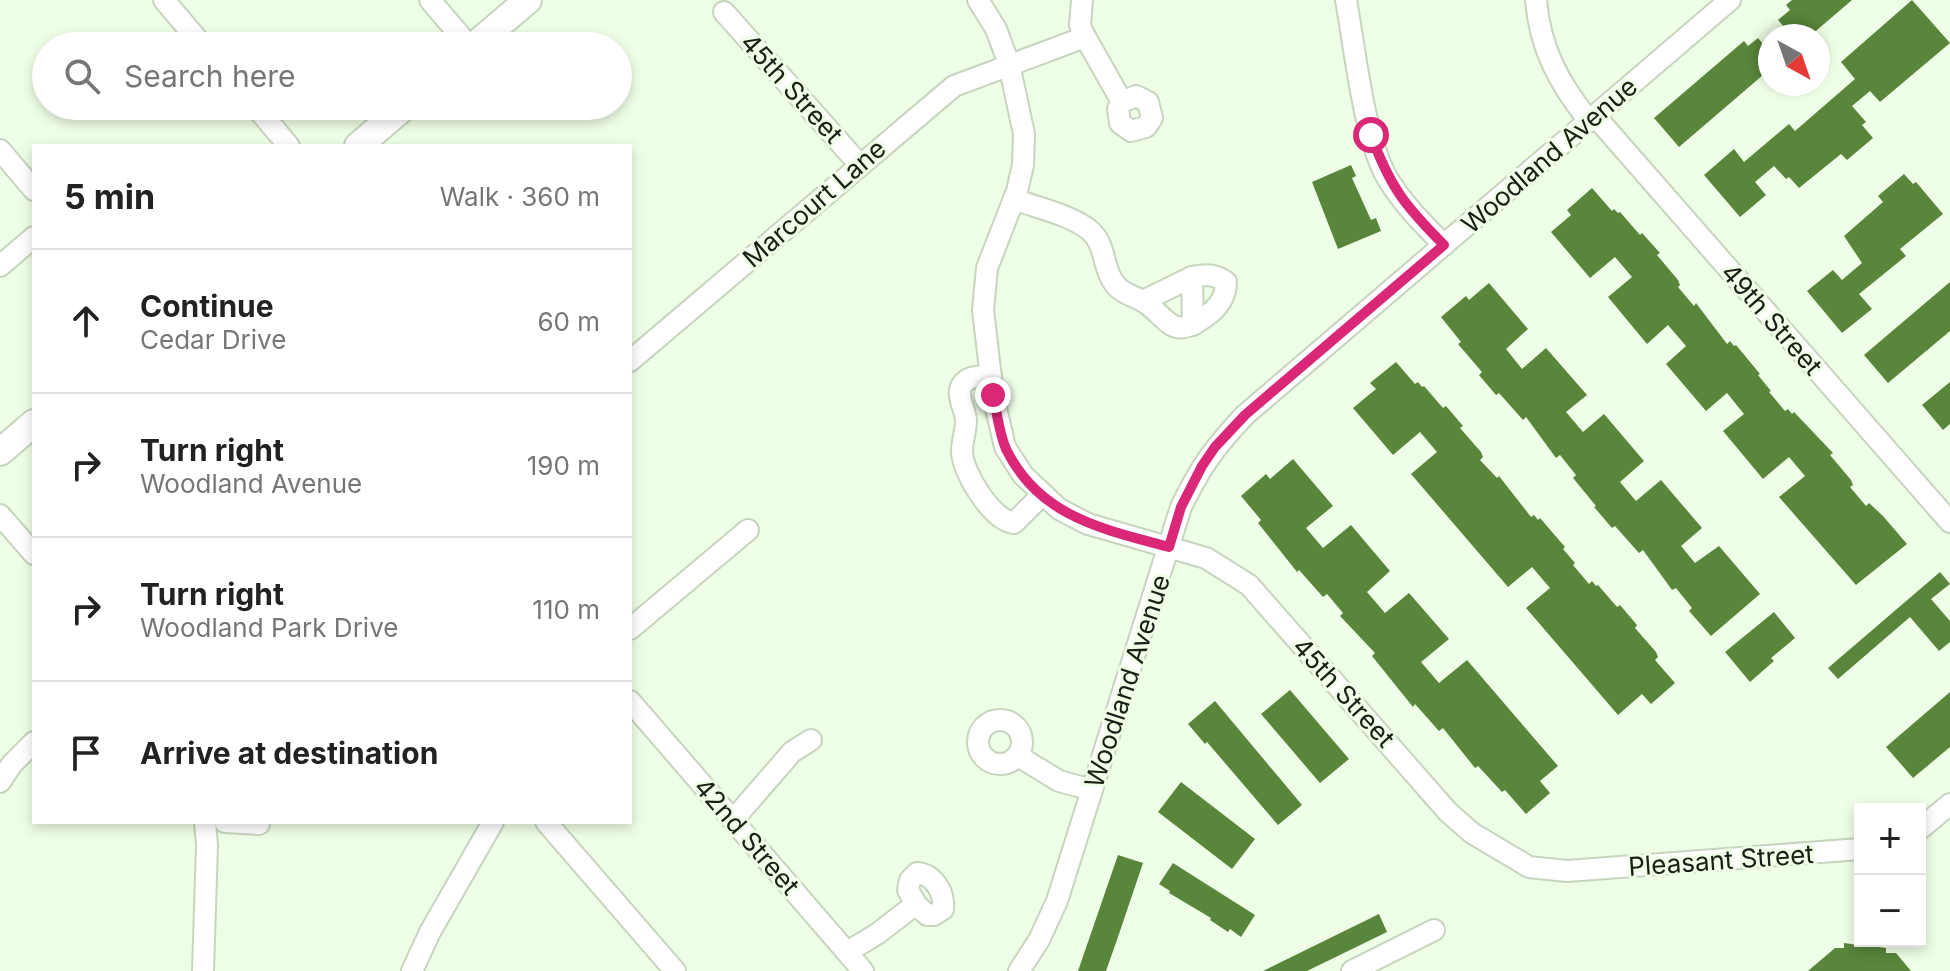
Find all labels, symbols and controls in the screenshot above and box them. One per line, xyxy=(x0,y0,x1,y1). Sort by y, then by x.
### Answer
north arrow xyxy=(1758,24,1830,96)
street label: 45th Street xyxy=(735,27,849,149)
search box xyxy=(32,32,632,120)
icon: search xyxy=(60,54,104,98)
text: Search here xyxy=(124,58,296,94)
street label: Woodland Avenue xyxy=(1455,70,1643,240)
route start xyxy=(1353,117,1389,153)
street label: Marcourt Lane xyxy=(736,133,892,273)
text: 5 min xyxy=(64,176,155,217)
text: Walk · 360 m xyxy=(440,181,600,212)
street label: 49th Street xyxy=(1715,257,1829,381)
text: Continue xyxy=(140,288,274,324)
icon: ahead xyxy=(64,299,108,343)
text: 60 m xyxy=(537,306,600,337)
text: Cedar Drive xyxy=(140,324,286,355)
route end xyxy=(975,377,1011,413)
text: Turn right xyxy=(140,432,284,468)
icon: right xyxy=(64,443,108,487)
text: 190 m xyxy=(527,450,600,481)
text: Woodland Avenue xyxy=(140,468,362,499)
street label: Woodland Avenue xyxy=(1078,571,1176,791)
text: Turn right xyxy=(140,576,284,612)
icon: right xyxy=(64,587,108,631)
text: 110 m xyxy=(532,594,600,625)
text: Woodland Park Drive xyxy=(140,612,398,643)
street label: 45th Street xyxy=(1287,631,1401,753)
icon: arrive xyxy=(64,731,108,775)
text: Arrive at destination xyxy=(140,735,438,771)
street label: 42nd Street xyxy=(688,771,806,901)
map controls xyxy=(1854,803,1926,947)
button: + xyxy=(1854,803,1926,875)
street label: Pleasant Street xyxy=(1627,838,1815,882)
button: − xyxy=(1854,875,1926,947)

